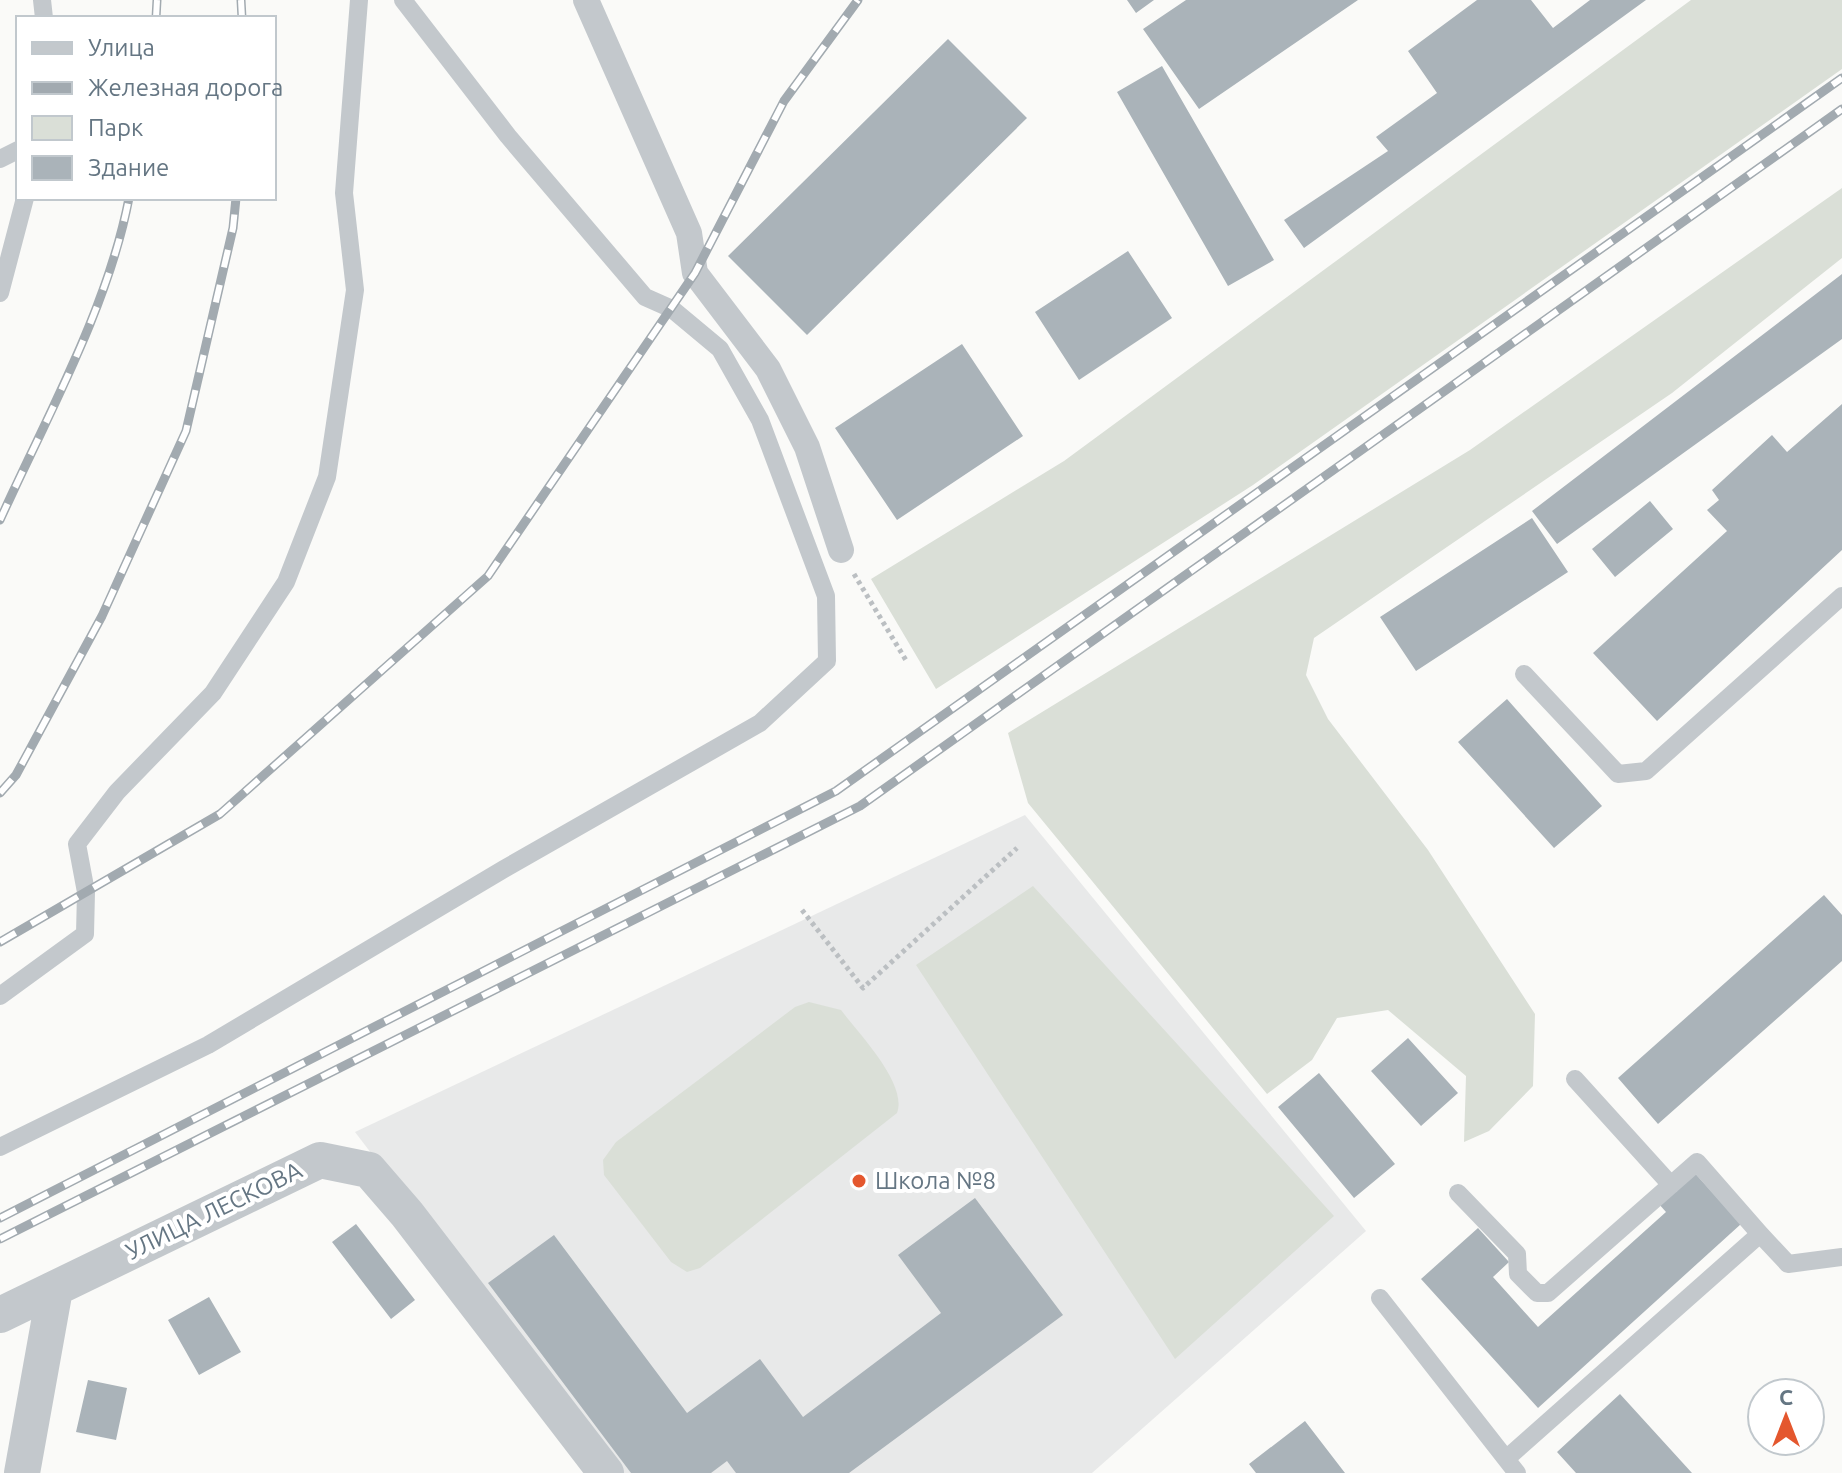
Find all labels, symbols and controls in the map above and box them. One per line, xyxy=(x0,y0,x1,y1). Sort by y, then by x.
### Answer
legend xyxy=(16,16,276,200)
text: Улица xyxy=(88,34,155,61)
text: Железная дорога xyxy=(88,74,283,101)
text: Парк xyxy=(88,114,143,141)
text: Здание xyxy=(88,154,169,181)
street label: УЛИЦА ЛЕСКОВА xyxy=(121,1156,307,1265)
place label: Школа №8 xyxy=(875,1167,996,1194)
marker: Школа №8 xyxy=(850,1172,868,1190)
north arrow xyxy=(1746,1377,1826,1457)
text: С xyxy=(1779,1384,1793,1409)

